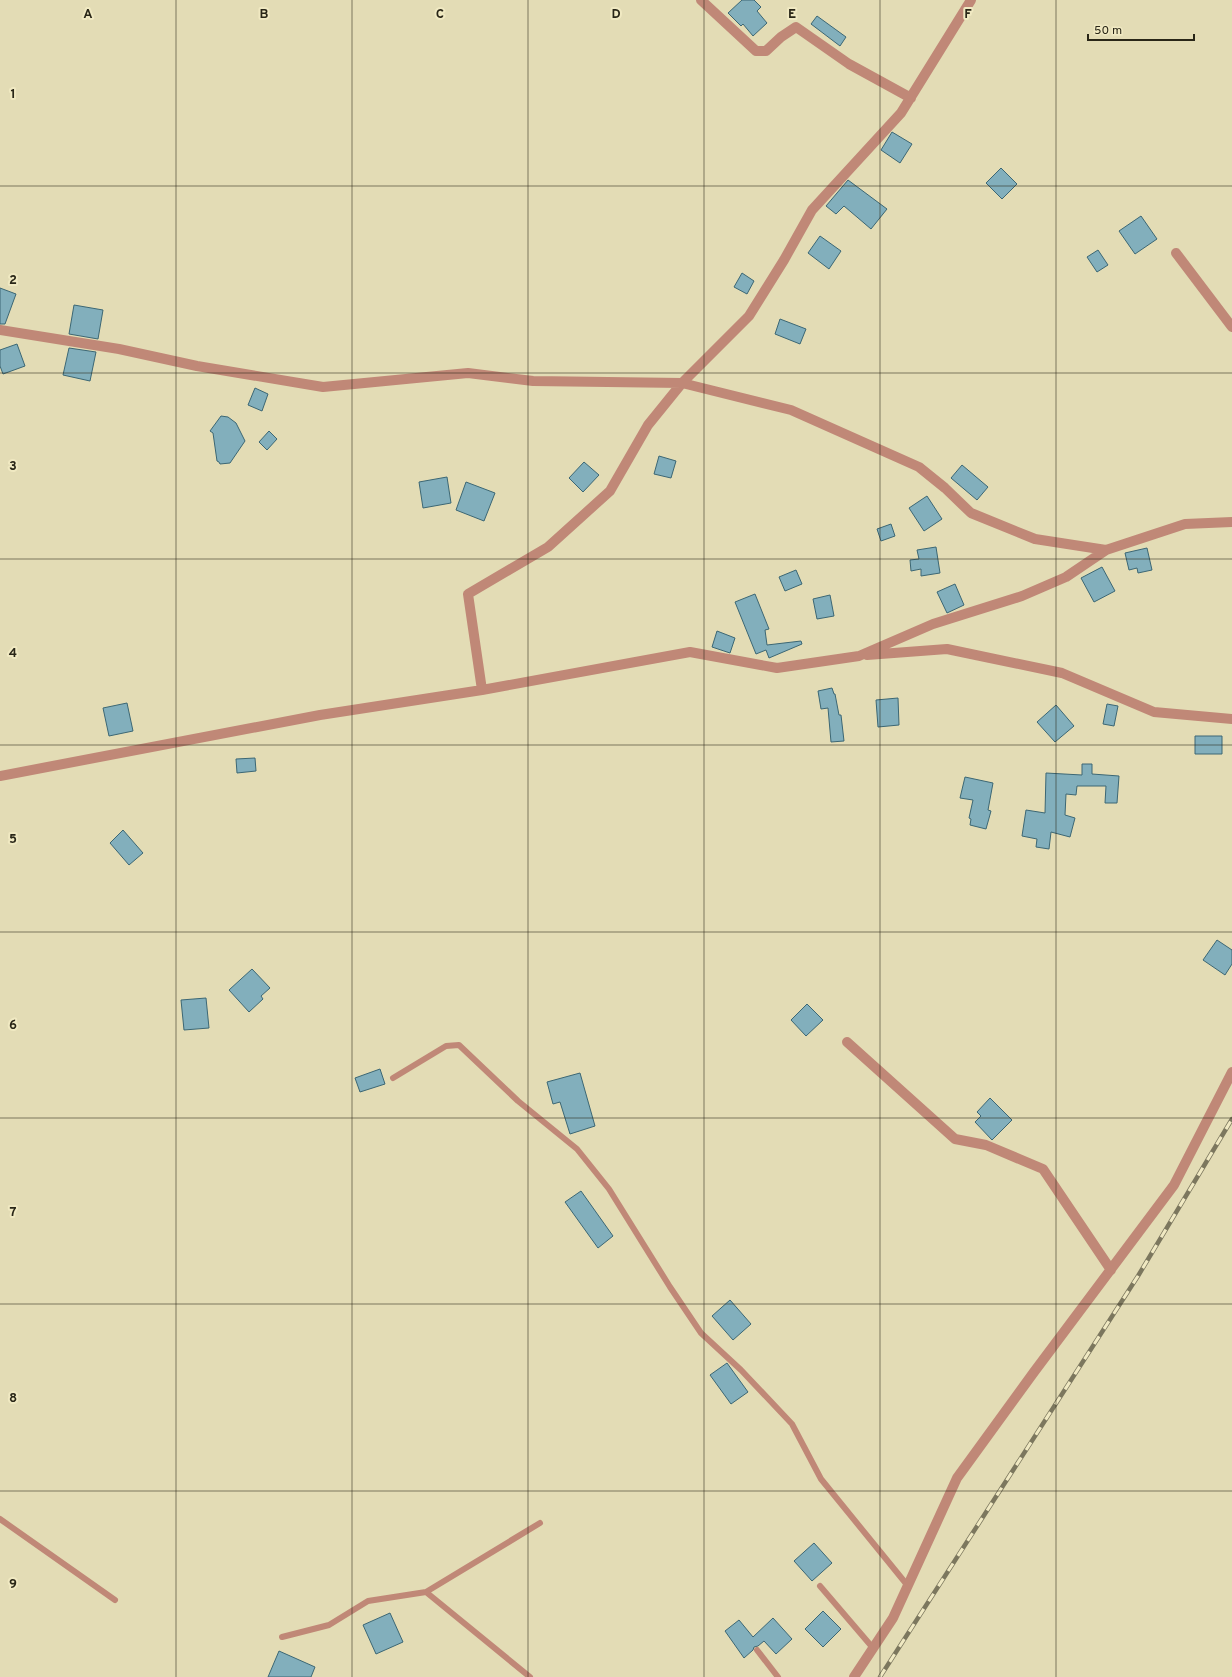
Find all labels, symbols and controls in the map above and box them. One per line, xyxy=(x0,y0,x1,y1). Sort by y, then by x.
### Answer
text: A xyxy=(83,7,93,23)
text: B xyxy=(260,7,269,23)
text: C xyxy=(436,7,444,23)
text: D xyxy=(611,7,621,23)
text: E xyxy=(788,7,796,23)
text: F xyxy=(964,7,972,23)
scale bar xyxy=(1088,16,1194,42)
text: 50 m xyxy=(1094,23,1122,39)
text: 1 xyxy=(10,87,16,103)
text: 2 xyxy=(9,273,17,289)
text: 3 xyxy=(9,459,17,475)
text: 4 xyxy=(9,646,17,662)
text: 5 xyxy=(9,832,17,848)
text: 6 xyxy=(9,1018,17,1034)
text: 7 xyxy=(10,1205,17,1221)
text: 8 xyxy=(9,1391,17,1407)
text: 9 xyxy=(9,1577,17,1593)

